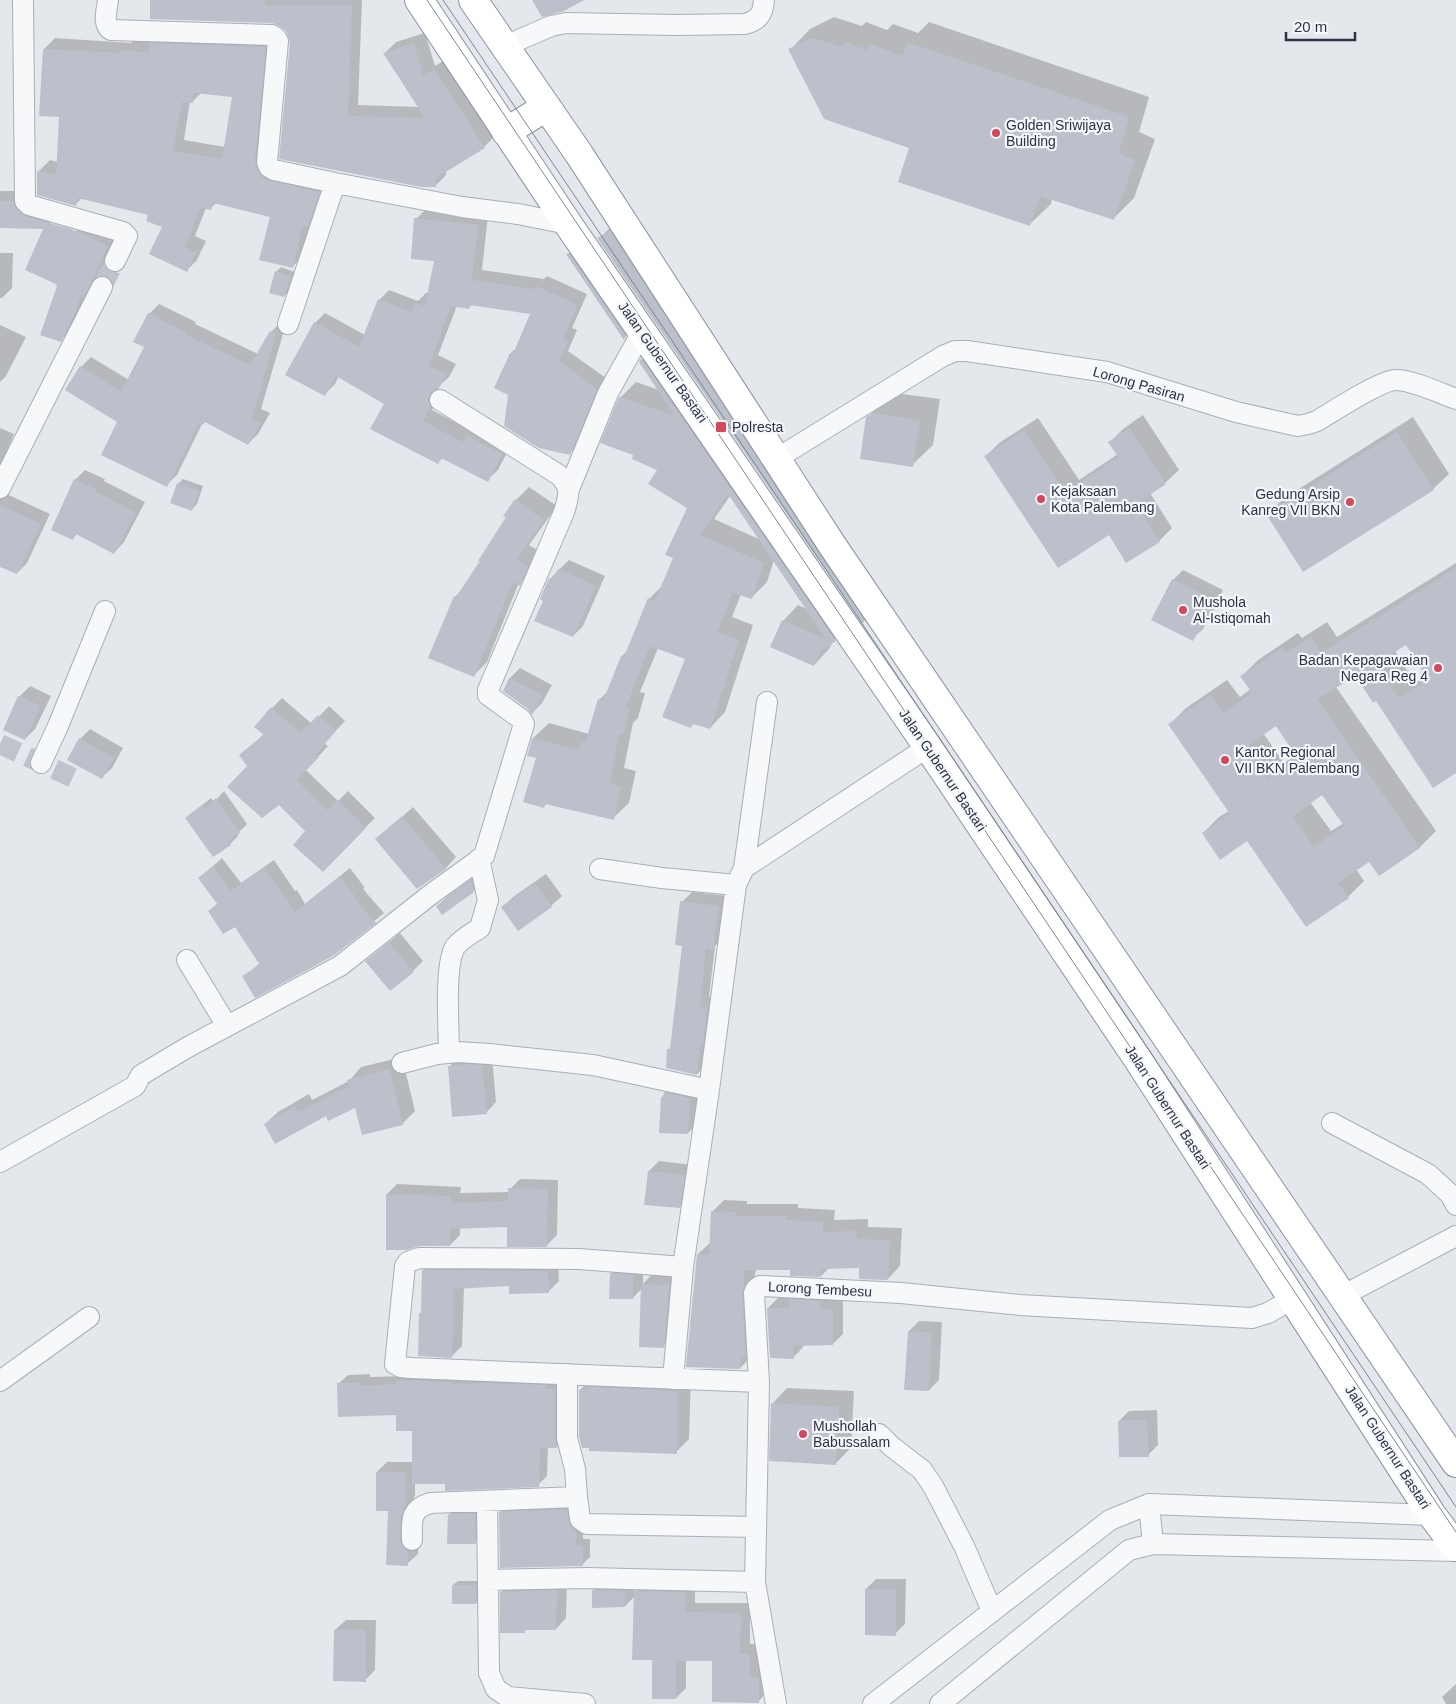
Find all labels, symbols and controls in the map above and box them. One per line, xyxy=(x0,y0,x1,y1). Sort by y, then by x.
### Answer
scale bar xyxy=(1286,10,1355,42)
text: 20 m xyxy=(1294,18,1327,35)
place label: Golden Sriwijaya Building xyxy=(1006,117,1111,149)
marker: Golden Sriwijaya Building xyxy=(990,127,1002,139)
street label: Jalan Gubernur Bastari xyxy=(615,298,711,426)
street label: Lorong Pasiran xyxy=(1091,363,1187,405)
place label: Polresta xyxy=(732,419,784,435)
marker: Polresta xyxy=(714,420,728,434)
place label: Kejaksaan Kota Palembang xyxy=(1051,483,1155,515)
place label: Gedung Arsip Kanreg VII BKN xyxy=(1241,486,1340,518)
marker: Kejaksaan Kota Palembang xyxy=(1035,493,1047,505)
marker: Gedung Arsip Kanreg VII BKN xyxy=(1344,496,1356,508)
place label: Mushola Al-Istiqomah xyxy=(1193,594,1271,626)
marker: Mushola Al-Istiqomah xyxy=(1177,604,1189,616)
place label: Badan Kepagawaian Negara Reg 4 xyxy=(1299,652,1428,684)
marker: Badan Kepagawaian Negara Reg 4 xyxy=(1432,662,1444,674)
street label: Jalan Gubernur Bastari xyxy=(896,706,990,834)
place label: Kantor Regional VII BKN Palembang xyxy=(1235,744,1360,776)
marker: Kantor Regional VII BKN Palembang xyxy=(1219,754,1231,766)
street label: Jalan Gubernur Bastari xyxy=(1122,1042,1214,1172)
street label: Lorong Tembesu xyxy=(768,1278,872,1300)
street label: Jalan Gubernur Bastari xyxy=(1342,1382,1434,1512)
place label: Mushollah Babussalam xyxy=(813,1418,890,1450)
marker: Mushollah Babussalam xyxy=(797,1428,809,1440)

